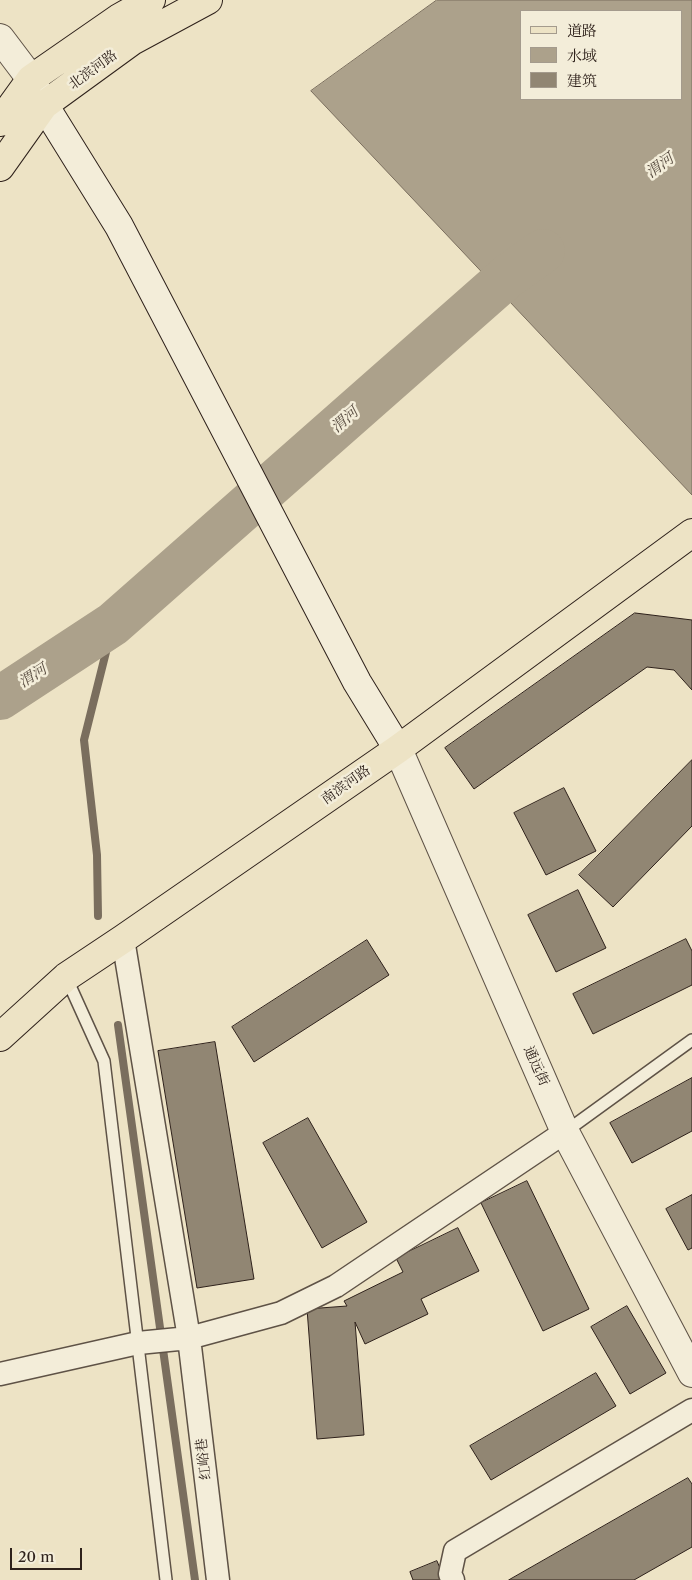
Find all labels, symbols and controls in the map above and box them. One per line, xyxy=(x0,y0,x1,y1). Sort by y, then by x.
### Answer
legend xyxy=(520,10,682,100)
text: 道路 xyxy=(567,21,597,40)
text: 水域 xyxy=(567,46,597,65)
street label: 北滨河路 xyxy=(65,47,121,93)
text: 建筑 xyxy=(567,71,597,90)
water label: 渭河 xyxy=(643,150,677,182)
water label: 渭河 xyxy=(328,403,362,437)
water label: 渭河 xyxy=(16,660,50,692)
street label: 南滨河路 xyxy=(318,762,374,808)
street label: 通远街 xyxy=(520,1043,552,1089)
street label: 红峪巷 xyxy=(193,1437,215,1481)
scale bar xyxy=(12,1538,85,1570)
text: 20 m xyxy=(18,1547,54,1566)

